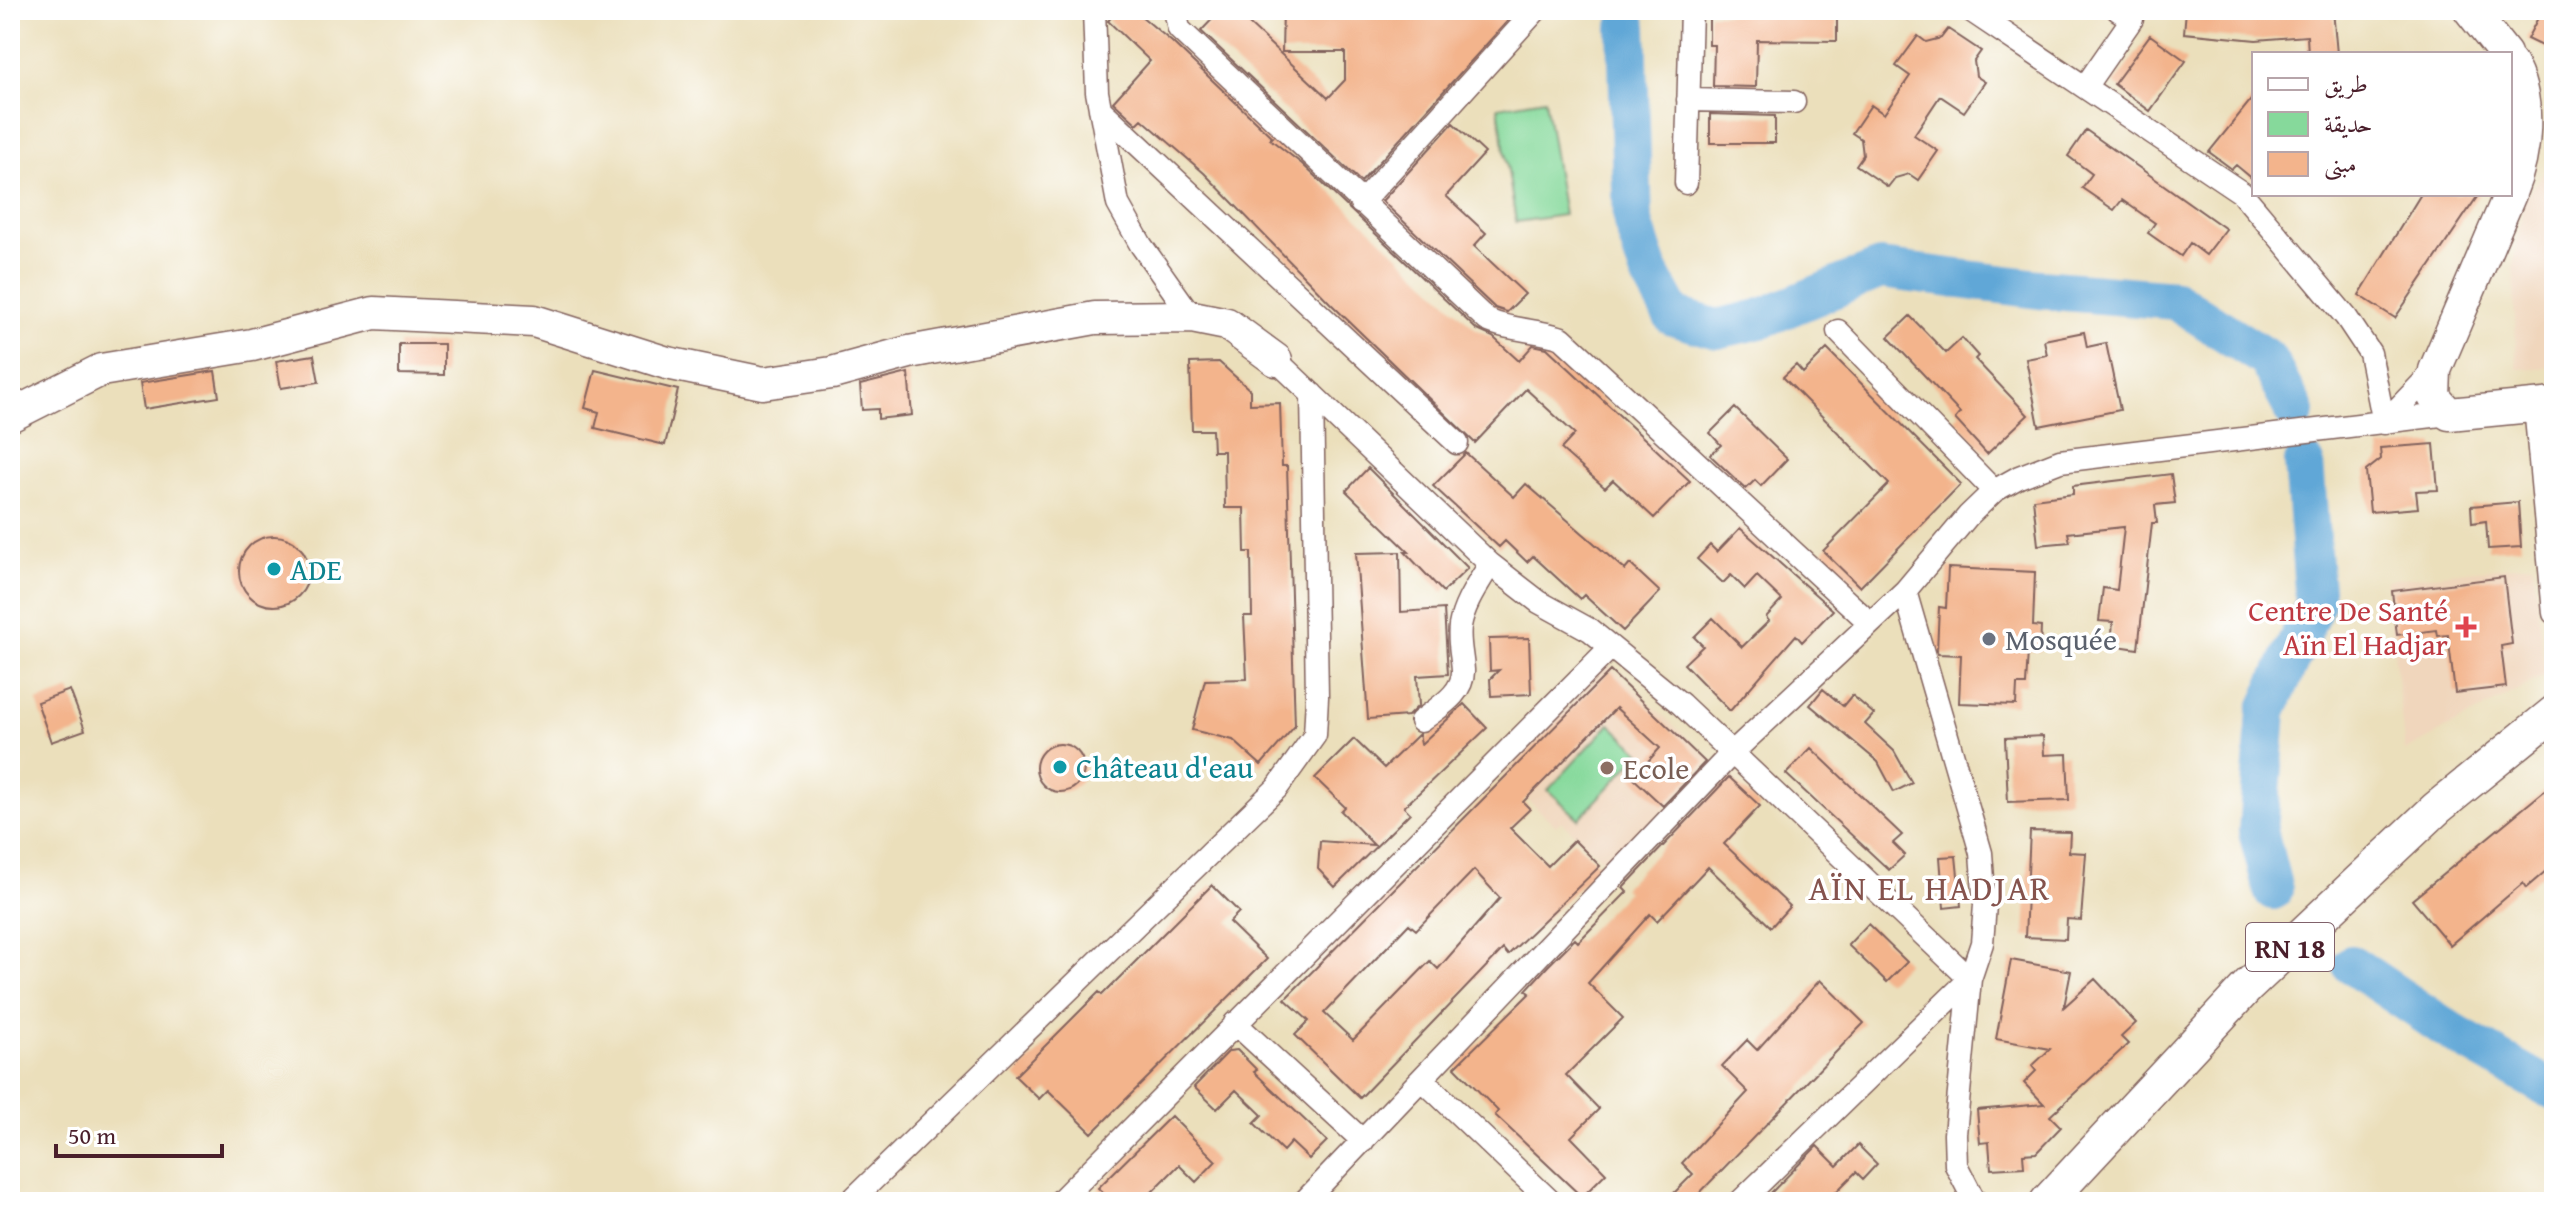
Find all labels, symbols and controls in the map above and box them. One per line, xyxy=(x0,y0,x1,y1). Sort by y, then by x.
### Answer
legend xyxy=(2252,52,2512,196)
text: طريق xyxy=(2324,66,2368,101)
text: حديقة xyxy=(2324,106,2373,141)
text: مبنى xyxy=(2324,146,2357,181)
place label: ADE xyxy=(290,547,342,591)
marker: ADE xyxy=(265,560,283,578)
place label: Centre De Santé Aïn El Hadjar xyxy=(2248,588,2448,666)
marker: Centre De Santé Aïn El Hadjar xyxy=(2455,616,2477,638)
place label: Mosquée xyxy=(2005,617,2117,661)
marker: Mosquée xyxy=(1980,630,1998,648)
place label: Château d'eau xyxy=(1076,745,1254,789)
place label: Ecole xyxy=(1623,746,1689,790)
marker: Château d'eau xyxy=(1051,758,1069,776)
marker: Ecole xyxy=(1598,759,1616,777)
district label: AÏN EL HADJAR xyxy=(1809,863,2051,912)
road number: RN 18 xyxy=(2246,923,2334,971)
scale bar xyxy=(56,1108,222,1158)
text: 50 m xyxy=(68,1118,116,1153)

